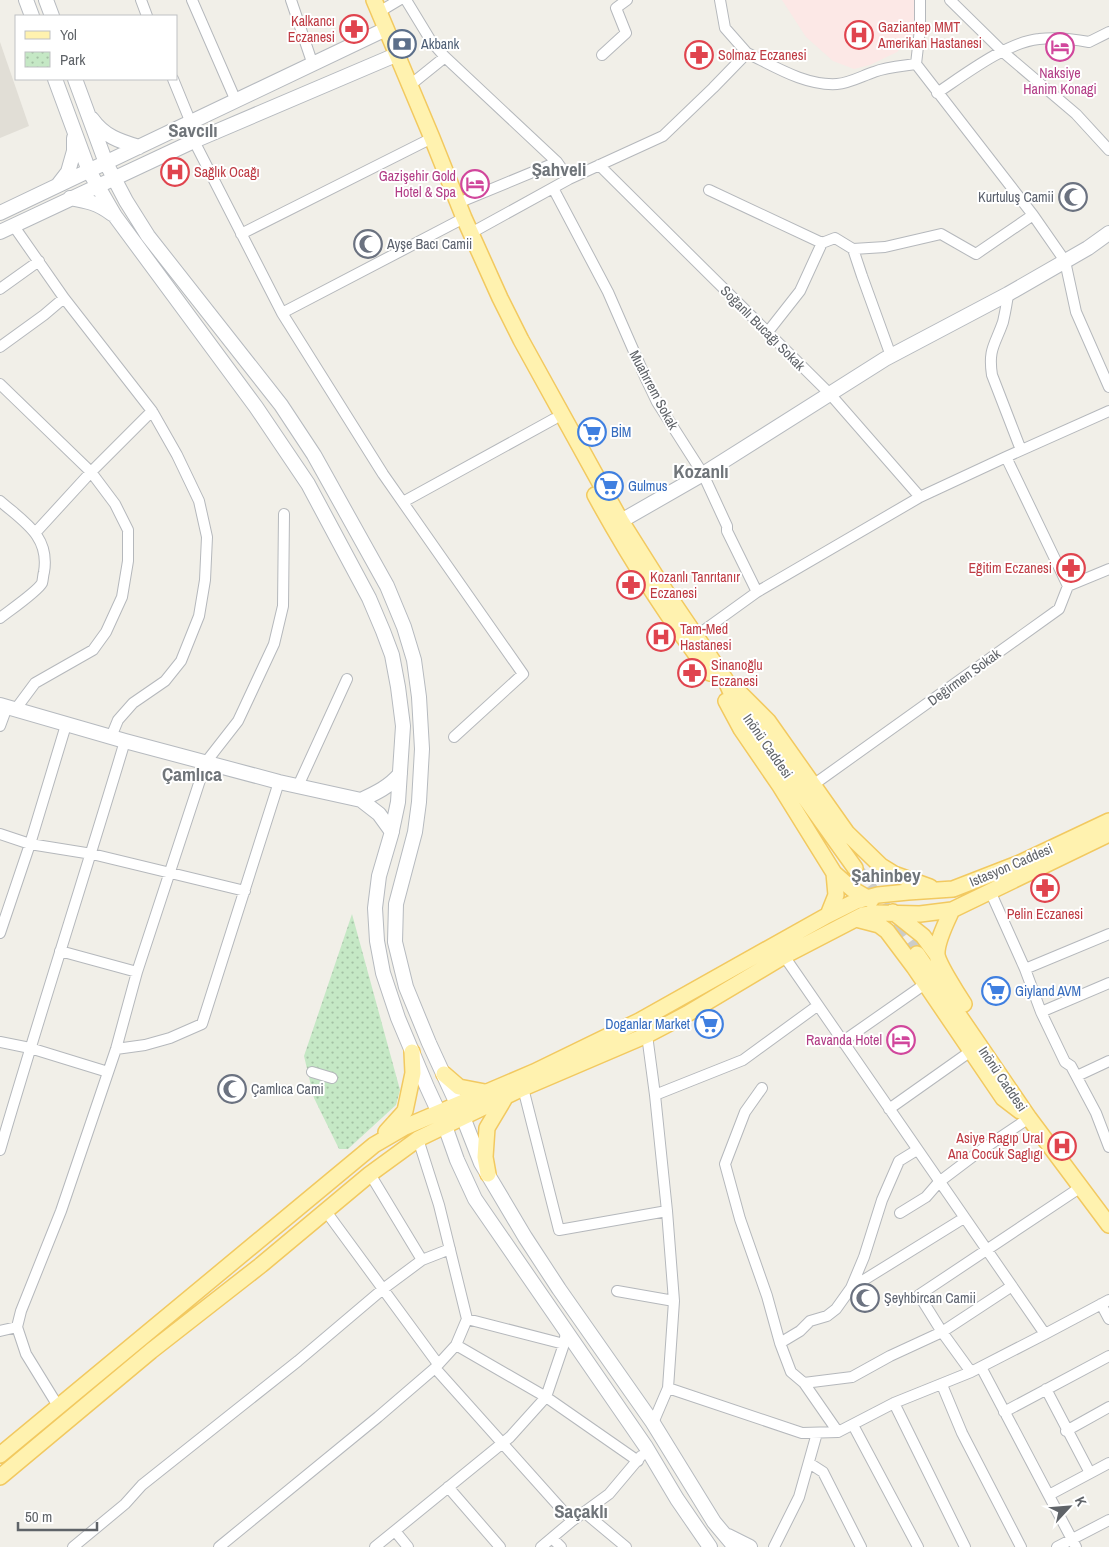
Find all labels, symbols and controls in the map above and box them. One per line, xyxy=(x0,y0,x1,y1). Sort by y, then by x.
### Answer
place label: Kalkancı Eczanesi xyxy=(288,12,335,46)
pharmacy icon: Kalkancı Eczanesi xyxy=(339,14,369,44)
legend xyxy=(15,15,178,80)
place label: Gaziantep MMT Amerikan Hastanesi xyxy=(877,18,982,52)
hospital icon: Gaziantep MMT Amerikan Hastanesi xyxy=(844,20,874,50)
text: Yol xyxy=(60,24,77,45)
bank icon: Akbank xyxy=(387,29,417,59)
hotel icon: Naksiye Hanim Konagi xyxy=(1045,32,1075,62)
place label: Akbank xyxy=(420,35,460,53)
pharmacy icon: Solmaz Eczanesi xyxy=(684,40,714,70)
place label: Solmaz Eczanesi xyxy=(718,46,807,64)
text: Park xyxy=(60,49,86,70)
place label: Naksiye Hanim Konagi xyxy=(1023,64,1097,98)
district label: Savcılı xyxy=(168,117,218,143)
district label: Şahveli xyxy=(532,156,586,182)
hospital icon: Sağlık Ocağı xyxy=(160,157,190,187)
place label: Sağlık Ocağı xyxy=(194,163,260,181)
place label: Gazişehir Gold Hotel & Spa xyxy=(379,167,457,201)
hotel icon: Gazişehir Gold Hotel & Spa xyxy=(460,169,490,199)
mosque icon: Kurtuluş Camii xyxy=(1058,182,1088,212)
place label: Kurtuluş Camii xyxy=(978,188,1054,206)
mosque icon: Ayşe Bacı Camii xyxy=(353,229,383,259)
place label: Ayşe Bacı Camii xyxy=(386,235,472,253)
street label: Soğanlı Bucağı Sokak xyxy=(717,282,809,374)
street label: Muahrrem Sokak xyxy=(626,347,683,433)
supermarket icon: BİM xyxy=(577,417,607,447)
place label: BİM xyxy=(611,423,631,441)
district label: Kozanlı xyxy=(673,458,729,484)
supermarket icon: Gulmus xyxy=(594,471,624,501)
place label: Gulmus xyxy=(628,477,668,495)
pharmacy icon: Eğitim Eczanesi xyxy=(1056,553,1086,583)
place label: Eğitim Eczanesi xyxy=(968,559,1052,577)
place label: Kozanlı Tanrıtanır Eczanesi xyxy=(650,568,740,602)
pharmacy icon: Kozanlı Tanrıtanır Eczanesi xyxy=(616,570,646,600)
place label: Tam-Med Hastanesi xyxy=(680,620,732,654)
hospital icon: Tam-Med Hastanesi xyxy=(646,622,676,652)
street label: Değirmen Sokak xyxy=(924,644,1004,709)
place label: Sinanoğlu Eczanesi xyxy=(711,656,763,690)
pharmacy icon: Sinanoğlu Eczanesi xyxy=(677,658,707,688)
street label: Inönü Caddesi xyxy=(739,710,797,782)
district label: Çamlıca xyxy=(162,761,222,787)
street label: Istasyon Caddesi xyxy=(967,839,1055,891)
district label: Şahinbey xyxy=(851,862,921,888)
pharmacy icon: Pelin Eczanesi xyxy=(1030,873,1060,903)
place label: Pelin Eczanesi xyxy=(1007,905,1083,923)
supermarket icon: Giyland AVM xyxy=(981,976,1011,1006)
place label: Giyland AVM xyxy=(1015,982,1081,1000)
supermarket icon: Doganlar Market xyxy=(694,1009,724,1039)
place label: Doganlar Market xyxy=(605,1015,690,1033)
hotel icon: Ravanda Hotel xyxy=(886,1025,916,1055)
place label: Ravanda Hotel xyxy=(806,1031,882,1049)
street label: Inönü Caddesi xyxy=(975,1043,1031,1115)
mosque icon: Çamlıca Cami xyxy=(217,1074,247,1104)
place label: Çamlıca Cami xyxy=(251,1080,324,1098)
place label: Asiye Ragıp Ural Ana Cocuk Saglıgı xyxy=(947,1129,1043,1163)
hospital icon: Asiye Ragıp Ural Ana Cocuk Saglıgı xyxy=(1047,1131,1077,1161)
mosque icon: Şeyhbircan Camii xyxy=(850,1283,880,1313)
place label: Şeyhbircan Camii xyxy=(884,1289,976,1307)
north arrow xyxy=(1044,1482,1094,1532)
text: K xyxy=(1071,1494,1091,1510)
district label: Saçaklı xyxy=(554,1498,608,1524)
scale bar xyxy=(18,1500,96,1532)
text: 50 m xyxy=(25,1506,52,1527)

